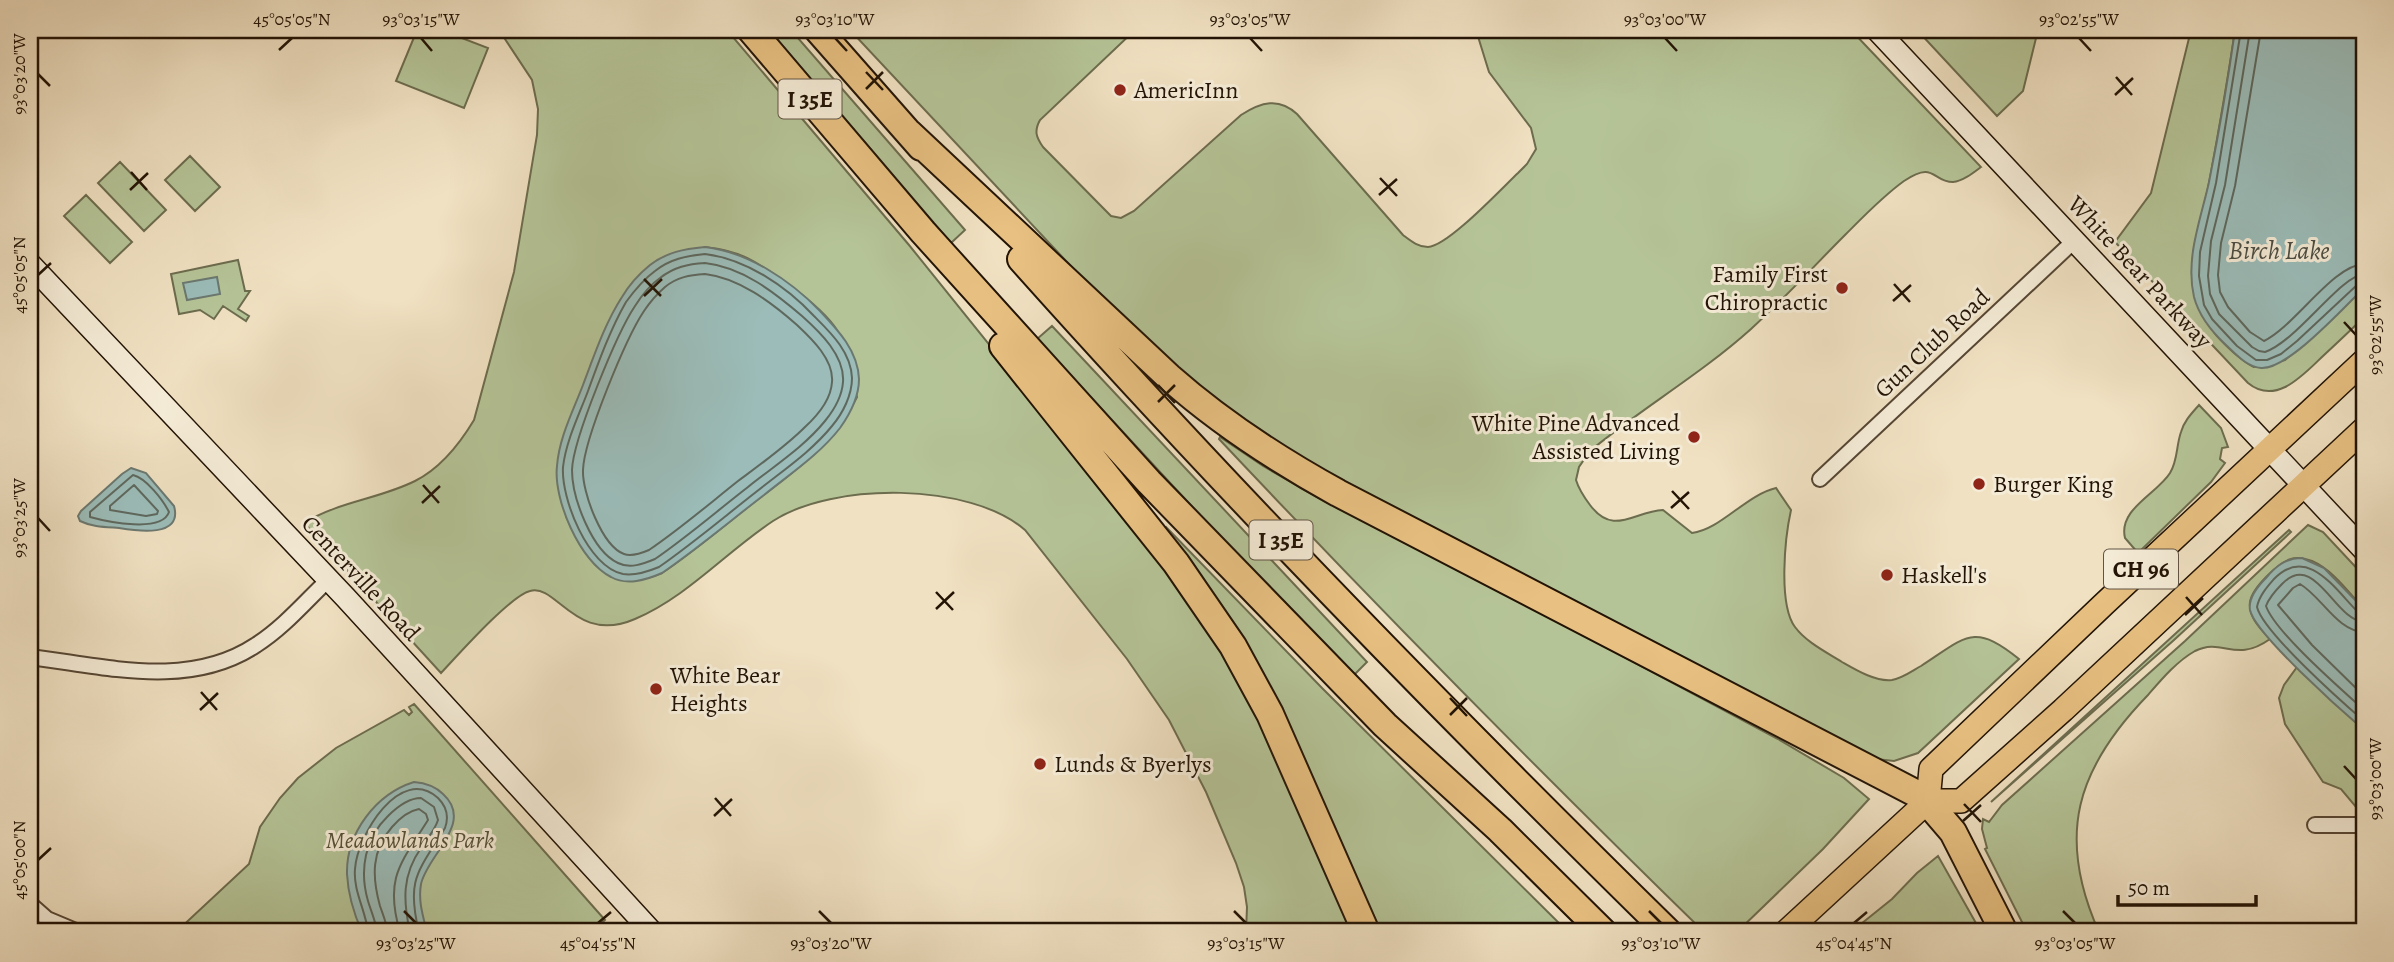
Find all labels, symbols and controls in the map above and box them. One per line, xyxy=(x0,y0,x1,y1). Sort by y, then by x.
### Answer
text: 45°05'05"N xyxy=(253,7,331,31)
text: 93°03'15"W xyxy=(382,7,460,31)
text: 93°03'10"W xyxy=(795,7,875,31)
text: 93°03'05"W xyxy=(1210,7,1291,31)
text: 93°03'00"W xyxy=(1624,7,1707,31)
text: 93°02'55"W xyxy=(2039,7,2119,31)
text: 93°03'20"W xyxy=(7,33,31,115)
place label: AmericInn xyxy=(1133,74,1238,106)
road number: I 35E xyxy=(778,80,842,118)
marker: AmericInn xyxy=(1112,82,1128,98)
street label: White Bear Parkway xyxy=(2060,188,2219,356)
water label: Birch Lake xyxy=(2228,233,2330,268)
text: 45°05'05"N xyxy=(7,236,31,314)
place label: Family First Chiropractic xyxy=(1705,258,1828,318)
marker: Family First Chiropractic xyxy=(1834,280,1850,296)
street label: Gun Club Road xyxy=(1867,281,1997,405)
text: 93°02'55"W xyxy=(2363,295,2387,375)
place label: White Pine Advanced Assisted Living xyxy=(1471,407,1680,467)
marker: White Pine Advanced Assisted Living xyxy=(1686,429,1702,445)
place label: Burger King xyxy=(1993,468,2113,500)
marker: Burger King xyxy=(1971,476,1987,492)
text: 93°03'25"W xyxy=(7,478,31,558)
street label: Centerville Road xyxy=(294,508,428,648)
road number: I 35E xyxy=(1250,520,1312,560)
road number: CH 96 xyxy=(2104,550,2178,589)
place label: Haskell's xyxy=(1901,559,1987,591)
marker: Haskell's xyxy=(1879,567,1895,583)
place label: White Bear Heights xyxy=(669,659,780,719)
marker: White Bear Heights xyxy=(648,681,664,697)
text: 93°03'00"W xyxy=(2363,737,2387,820)
place label: Lunds & Byerlys xyxy=(1054,748,1212,780)
marker: Lunds & Byerlys xyxy=(1032,756,1048,772)
text: 45°05'00"N xyxy=(7,820,31,900)
park label: Meadowlands Park xyxy=(326,824,495,856)
scale bar xyxy=(2118,864,2256,908)
text: 50 m xyxy=(2128,874,2170,902)
text: 93°03'25"W xyxy=(376,931,456,955)
text: 45°04'55"N xyxy=(560,931,636,955)
text: 93°03'20"W xyxy=(790,931,872,955)
text: 93°03'15"W xyxy=(1207,931,1285,955)
text: 93°03'10"W xyxy=(1621,931,1701,955)
text: 45°04'45"N xyxy=(1816,931,1892,955)
text: 93°03'05"W xyxy=(2035,931,2116,955)

